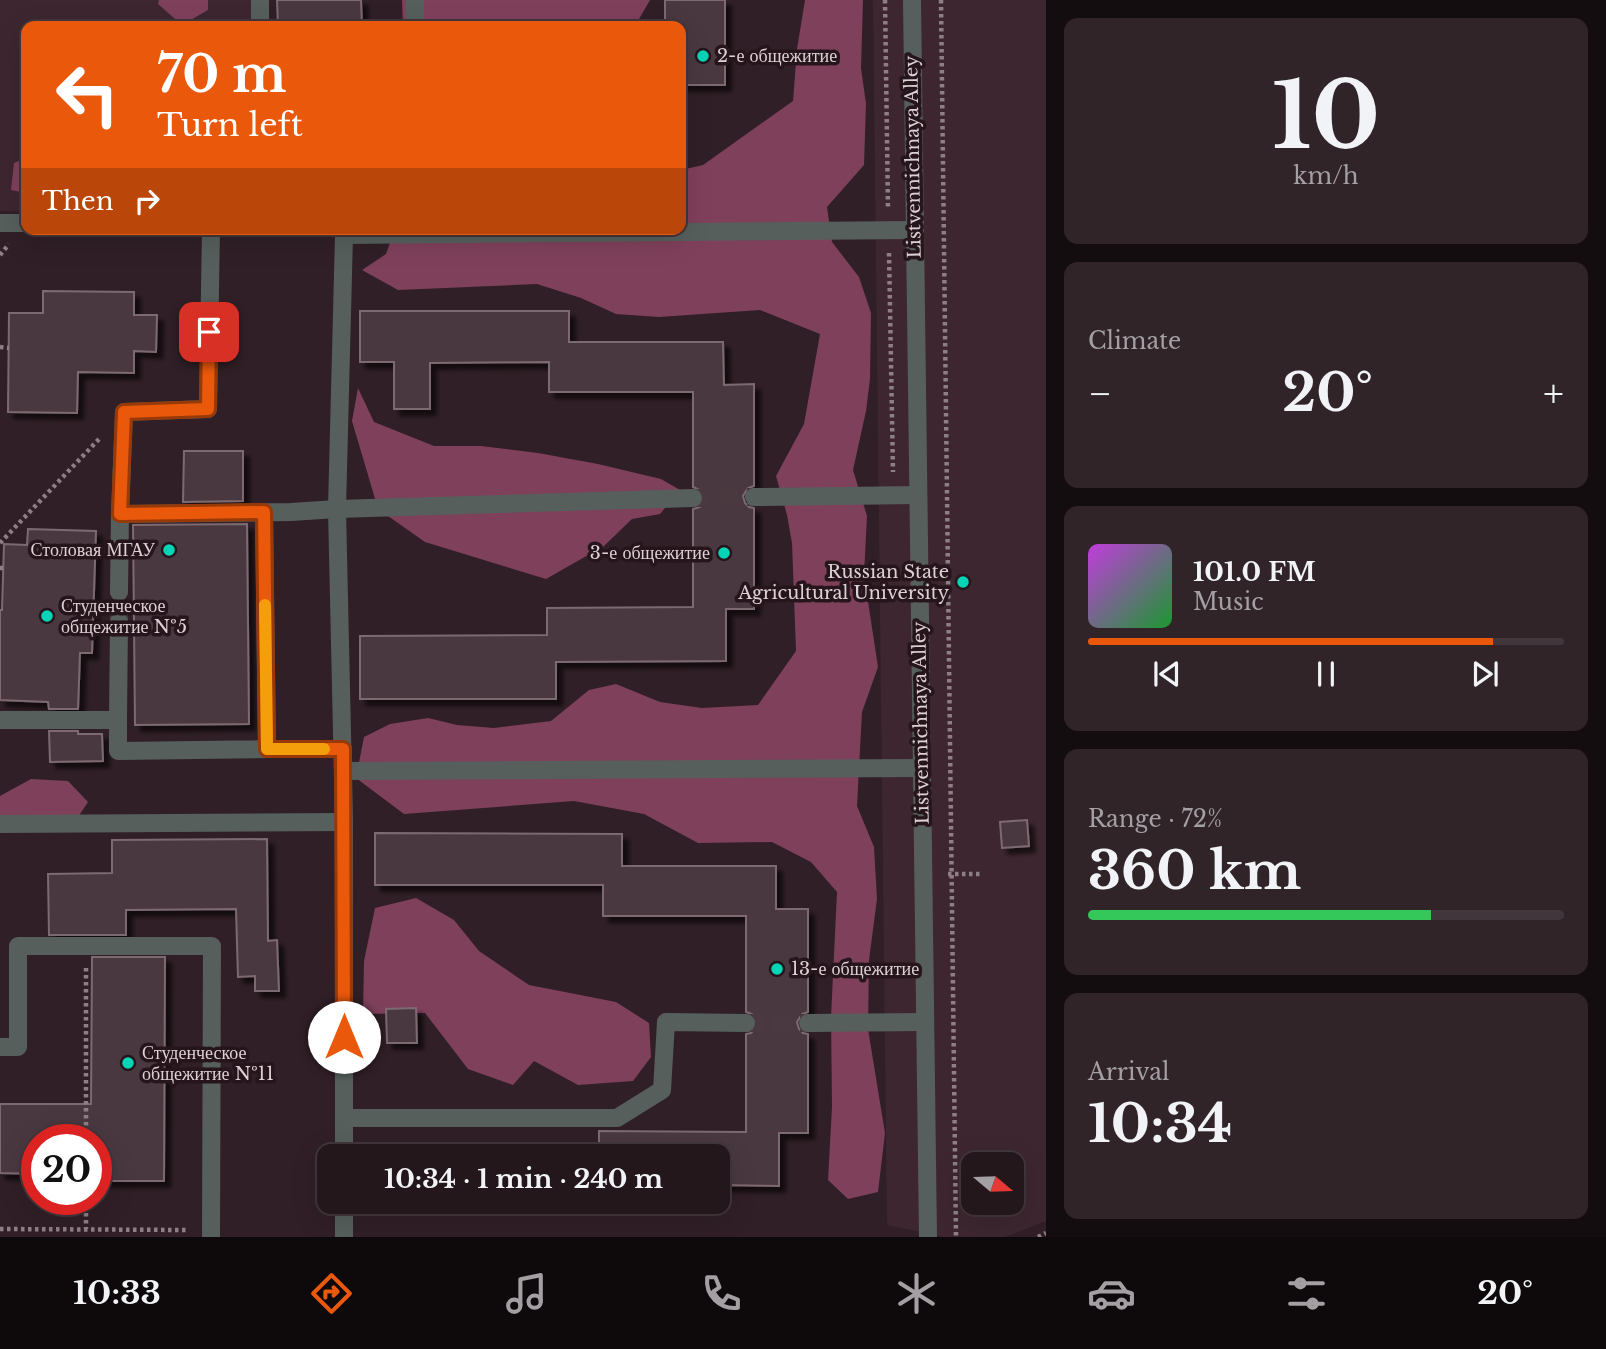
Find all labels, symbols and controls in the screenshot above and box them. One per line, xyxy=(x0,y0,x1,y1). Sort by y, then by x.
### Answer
text: 70 m xyxy=(157,44,287,105)
place label: 2-е общежитие xyxy=(717,45,837,67)
marker: 2-е общежитие xyxy=(695,48,711,64)
icon: left xyxy=(42,49,133,140)
street label: Listvennichnaya Alley xyxy=(900,55,926,259)
text: 10 xyxy=(1272,60,1380,173)
text: Turn left xyxy=(157,105,303,145)
text: km/h xyxy=(1293,162,1359,190)
icon: right xyxy=(128,182,166,220)
text: Then xyxy=(42,185,114,217)
pin xyxy=(179,302,239,362)
icon: arrive xyxy=(190,313,228,351)
text: Climate xyxy=(1088,327,1181,355)
text: 20° xyxy=(1282,361,1373,425)
text: − xyxy=(1088,370,1112,417)
text: + xyxy=(1543,370,1564,417)
place label: Столовая МГАУ xyxy=(31,539,155,561)
marker: Столовая МГАУ xyxy=(161,542,177,558)
place label: 3-е общежитие xyxy=(590,542,710,564)
marker: 3-е общежитие xyxy=(716,545,732,561)
text: 101.0 FM xyxy=(1193,556,1316,588)
place label: Russian State Agricultural University xyxy=(737,561,949,604)
marker: Russian State Agricultural University xyxy=(955,574,971,590)
text: Music xyxy=(1193,588,1264,616)
place label: Студенческое общежитие №5 xyxy=(61,595,187,638)
marker: Студенческое общежитие №5 xyxy=(39,608,55,624)
street label: Listvennichnaya Alley xyxy=(908,621,934,825)
icon: previous xyxy=(1148,655,1186,693)
icon: pause xyxy=(1307,655,1345,693)
icon: next xyxy=(1466,655,1504,693)
text: Range · 72% xyxy=(1088,805,1222,833)
text: 360 km xyxy=(1088,839,1301,903)
place label: 13-е общежитие xyxy=(791,958,919,980)
marker: 13-е общежитие xyxy=(769,961,785,977)
position arrow xyxy=(307,1000,381,1074)
place label: Студенческое общежитие №11 xyxy=(142,1042,274,1085)
marker: Студенческое общежитие №11 xyxy=(120,1055,136,1071)
text: Arrival xyxy=(1088,1058,1169,1086)
text: 10:34 xyxy=(1088,1092,1232,1156)
speed limit sign: 20 xyxy=(21,1124,112,1215)
north arrow xyxy=(961,1152,1024,1214)
map controls xyxy=(961,1152,1024,1215)
text: 10:34 · 1 min · 240 m xyxy=(384,1163,663,1195)
icon: directions xyxy=(307,1269,356,1318)
icon: music xyxy=(502,1269,551,1318)
icon: phone xyxy=(697,1269,746,1318)
icon: climate xyxy=(892,1269,941,1318)
icon: car xyxy=(1087,1269,1136,1318)
icon: filters xyxy=(1282,1269,1331,1318)
text: 10:33 xyxy=(73,1273,161,1313)
text: 20° xyxy=(1477,1273,1533,1313)

